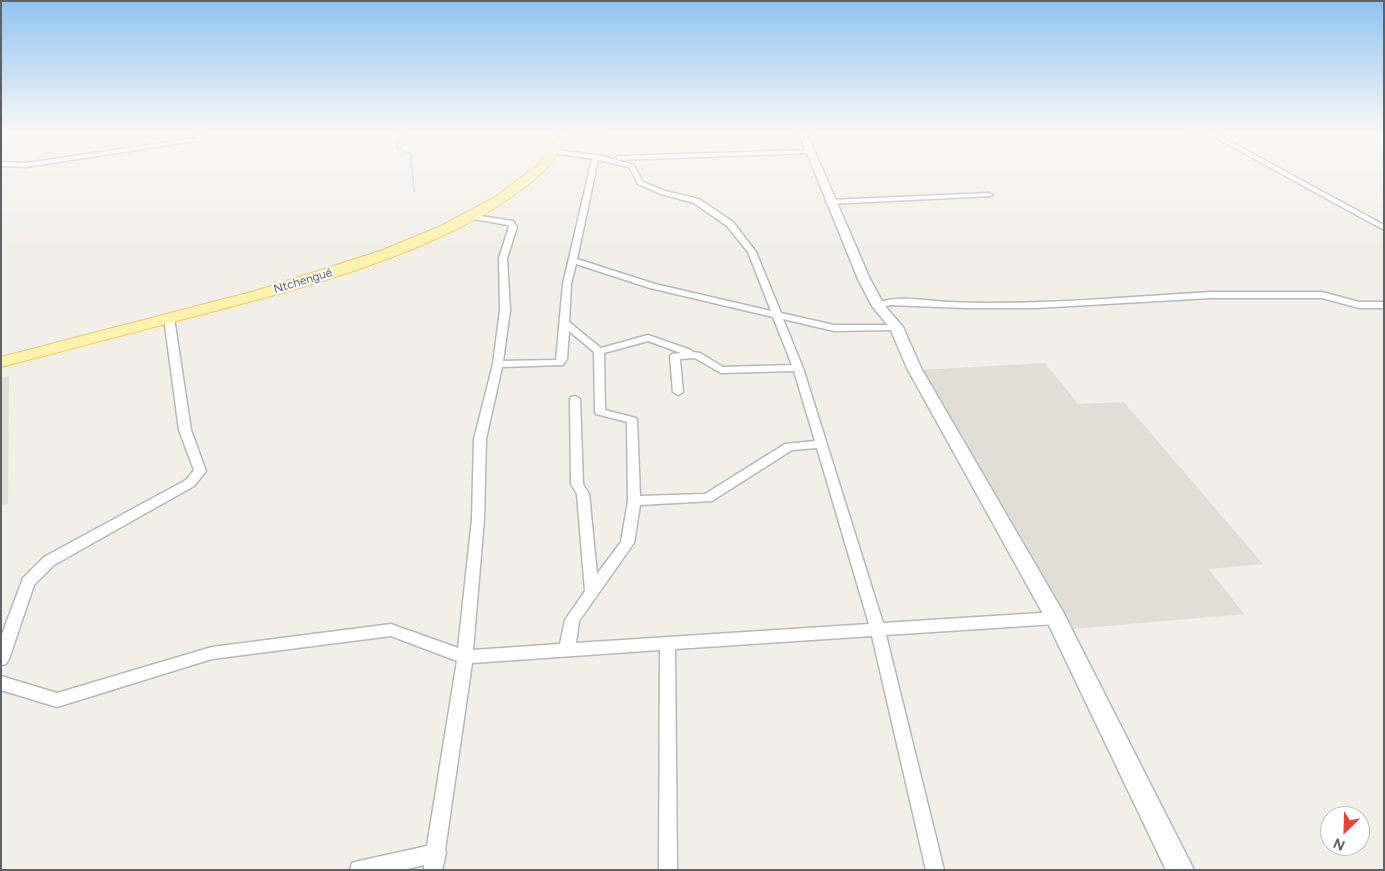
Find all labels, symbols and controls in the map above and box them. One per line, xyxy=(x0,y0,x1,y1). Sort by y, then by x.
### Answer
street label: Ntchengué xyxy=(272,265,334,297)
north arrow xyxy=(1320,806,1370,856)
text: N xyxy=(1331,834,1348,854)

